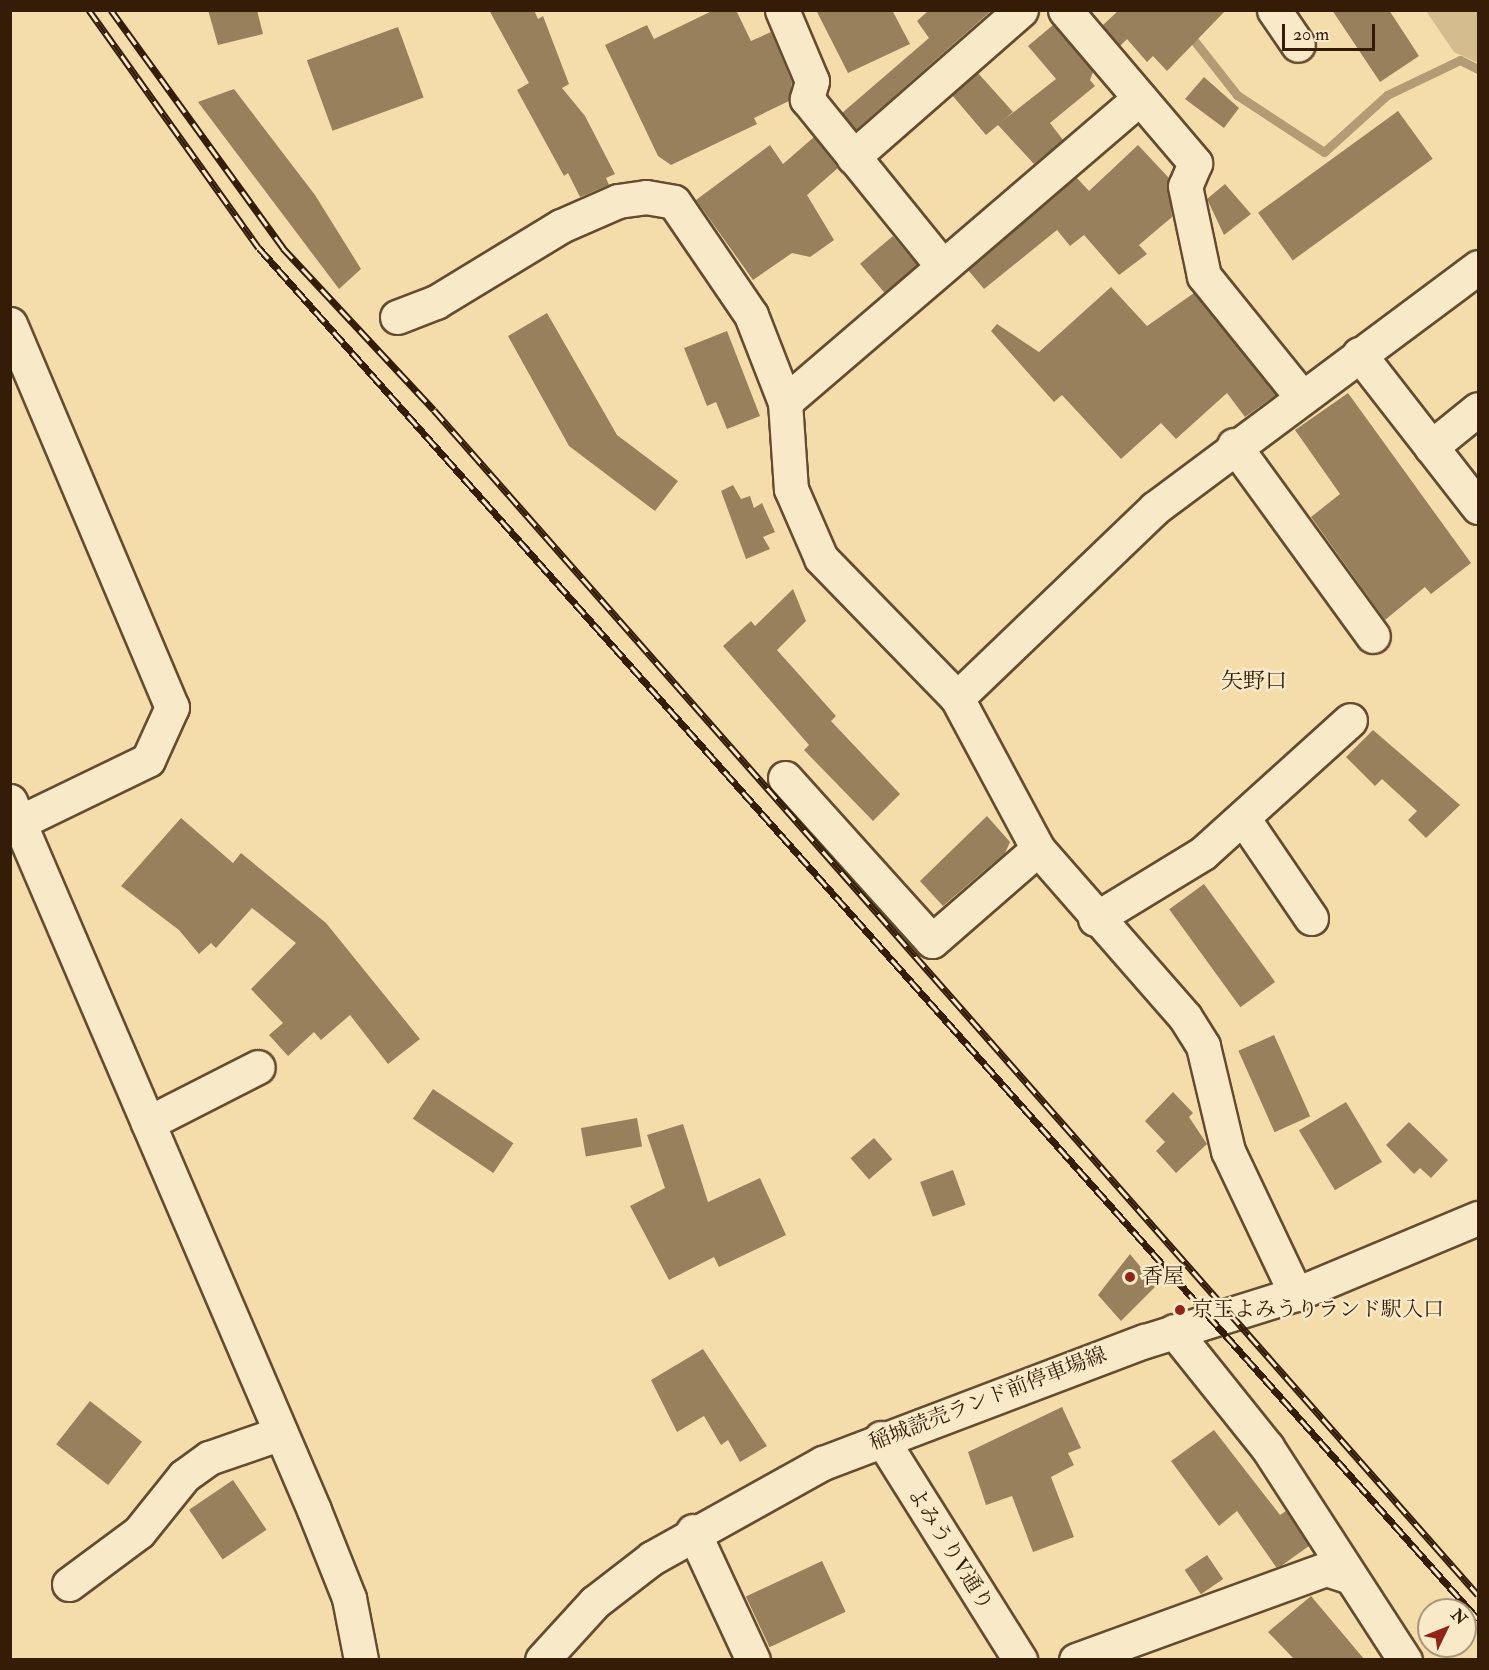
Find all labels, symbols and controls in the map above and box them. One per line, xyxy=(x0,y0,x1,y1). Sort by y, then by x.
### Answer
scale bar xyxy=(1285,12,1378,50)
text: 20 m xyxy=(1293,23,1329,46)
district label: 矢野口 xyxy=(1221,669,1287,695)
place label: 香屋 xyxy=(1142,1264,1184,1290)
marker: 香屋 xyxy=(1123,1270,1137,1284)
place label: 京王よみうりランド駅入口 xyxy=(1192,1297,1444,1323)
marker: 京王よみうりランド駅入口 xyxy=(1173,1303,1187,1317)
street label: 稲城読売ランド前停車場線 xyxy=(866,1342,1110,1456)
street label: よみうりV通り xyxy=(902,1483,998,1615)
north arrow xyxy=(1417,1598,1477,1658)
text: N xyxy=(1446,1605,1471,1629)

